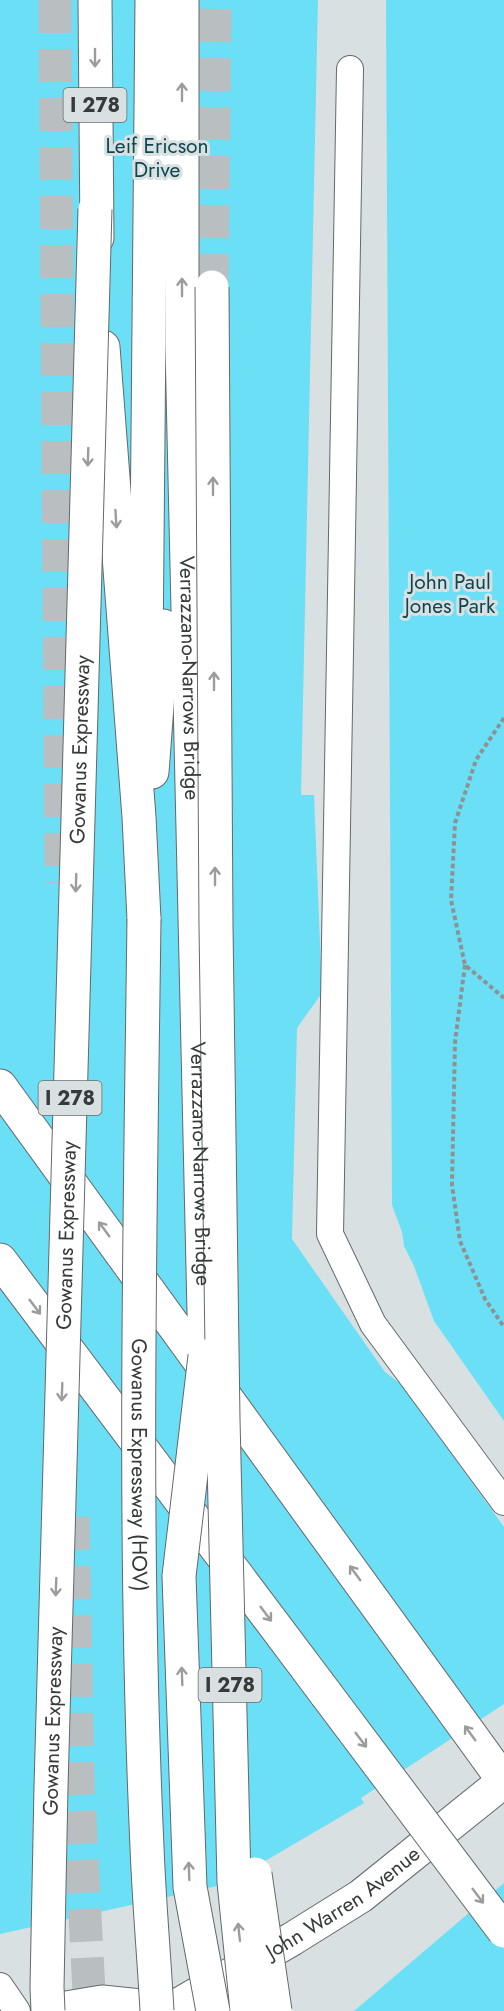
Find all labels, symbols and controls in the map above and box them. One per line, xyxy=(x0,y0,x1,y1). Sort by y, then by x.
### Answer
one-way arrow xyxy=(89,48,101,68)
one-way arrow xyxy=(176,83,188,103)
road number: I 278 xyxy=(64,88,127,122)
park label: Leif Ericson Drive xyxy=(105,131,209,185)
one-way arrow xyxy=(176,278,188,298)
one-way arrow xyxy=(82,446,94,466)
one-way arrow xyxy=(207,477,219,497)
one-way arrow xyxy=(111,509,122,529)
street label: Verrazzano-Narrows Bridge xyxy=(172,555,207,801)
park label: John Paul Jones Park xyxy=(402,567,496,621)
street label: Gowanus Expressway xyxy=(62,654,98,844)
one-way arrow xyxy=(208,672,220,692)
one-way arrow xyxy=(210,867,221,887)
one-way arrow xyxy=(71,872,82,892)
street label: Verrazzano-Narrows Bridge xyxy=(183,1041,218,1286)
road number: I 278 xyxy=(38,1081,101,1115)
street label: Gowanus Expressway xyxy=(49,1140,84,1330)
one-way arrow xyxy=(98,1221,110,1237)
one-way arrow xyxy=(29,1299,41,1315)
street label: Gowanus Expressway (HOV) xyxy=(124,1338,155,1592)
one-way arrow xyxy=(56,1382,68,1402)
one-way arrow xyxy=(349,1566,361,1582)
one-way arrow xyxy=(51,1577,62,1597)
one-way arrow xyxy=(259,1606,272,1622)
street label: Gowanus Expressway xyxy=(35,1625,70,1816)
one-way arrow xyxy=(176,1666,188,1686)
road number: I 278 xyxy=(198,1668,262,1702)
one-way arrow xyxy=(464,1726,476,1742)
one-way arrow xyxy=(355,1732,367,1748)
street label: John Warren Avenue xyxy=(258,1839,427,1968)
one-way arrow xyxy=(184,1861,195,1881)
one-way arrow xyxy=(472,1888,484,1904)
one-way arrow xyxy=(233,1922,244,1942)

